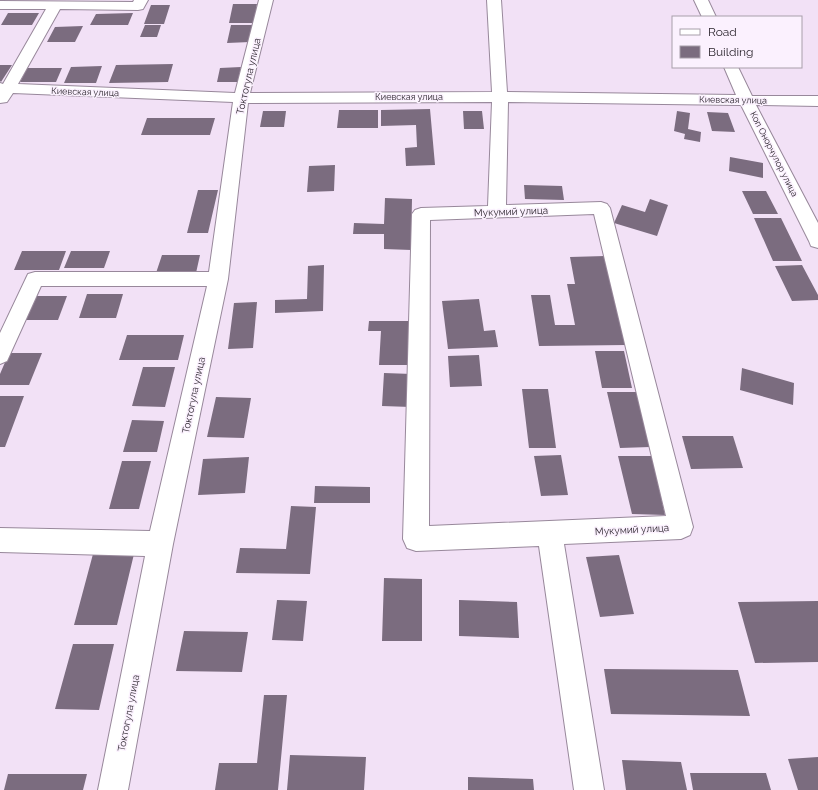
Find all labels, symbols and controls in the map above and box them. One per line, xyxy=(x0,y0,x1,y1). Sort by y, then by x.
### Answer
legend xyxy=(672,16,802,68)
text: Road xyxy=(708,25,737,39)
street label: Токтогула улица xyxy=(234,37,263,115)
text: Building xyxy=(708,45,754,59)
street label: Киевская улица xyxy=(51,86,119,98)
street label: Киевская улица xyxy=(375,92,443,102)
street label: Киевская улица xyxy=(699,94,767,106)
street label: Коп Онорчулор улица xyxy=(748,110,800,198)
street label: Мукумий улица xyxy=(474,205,548,218)
street label: Токтогула улица xyxy=(180,356,207,434)
street label: Мукумий улица xyxy=(595,522,669,537)
street label: Токтогула улица xyxy=(116,674,141,752)

